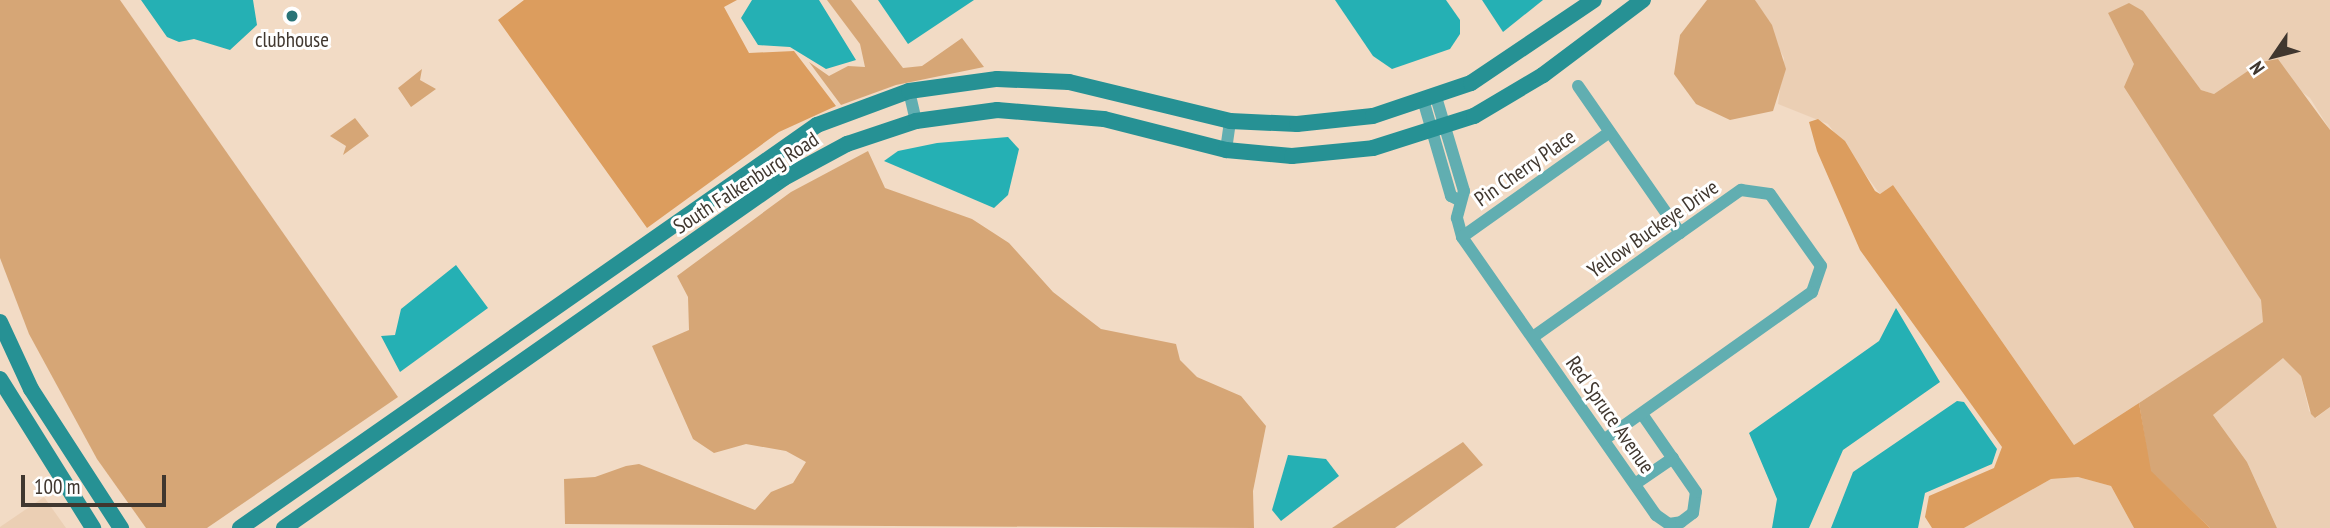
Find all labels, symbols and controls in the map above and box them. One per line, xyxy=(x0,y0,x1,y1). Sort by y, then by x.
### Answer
marker: clubhouse xyxy=(284,8,300,24)
north arrow xyxy=(2239,21,2309,91)
place label: clubhouse xyxy=(255,27,329,53)
text: N xyxy=(2244,57,2270,79)
street label: Pin Cherry Place xyxy=(1470,124,1580,212)
street label: South Falkenburg Road xyxy=(669,127,823,239)
street label: Yellow Buckeye Drive xyxy=(1583,174,1723,284)
street label: Red Spruce Avenue xyxy=(1560,351,1660,479)
scale bar xyxy=(24,462,170,506)
text: 100 m xyxy=(34,473,80,500)

